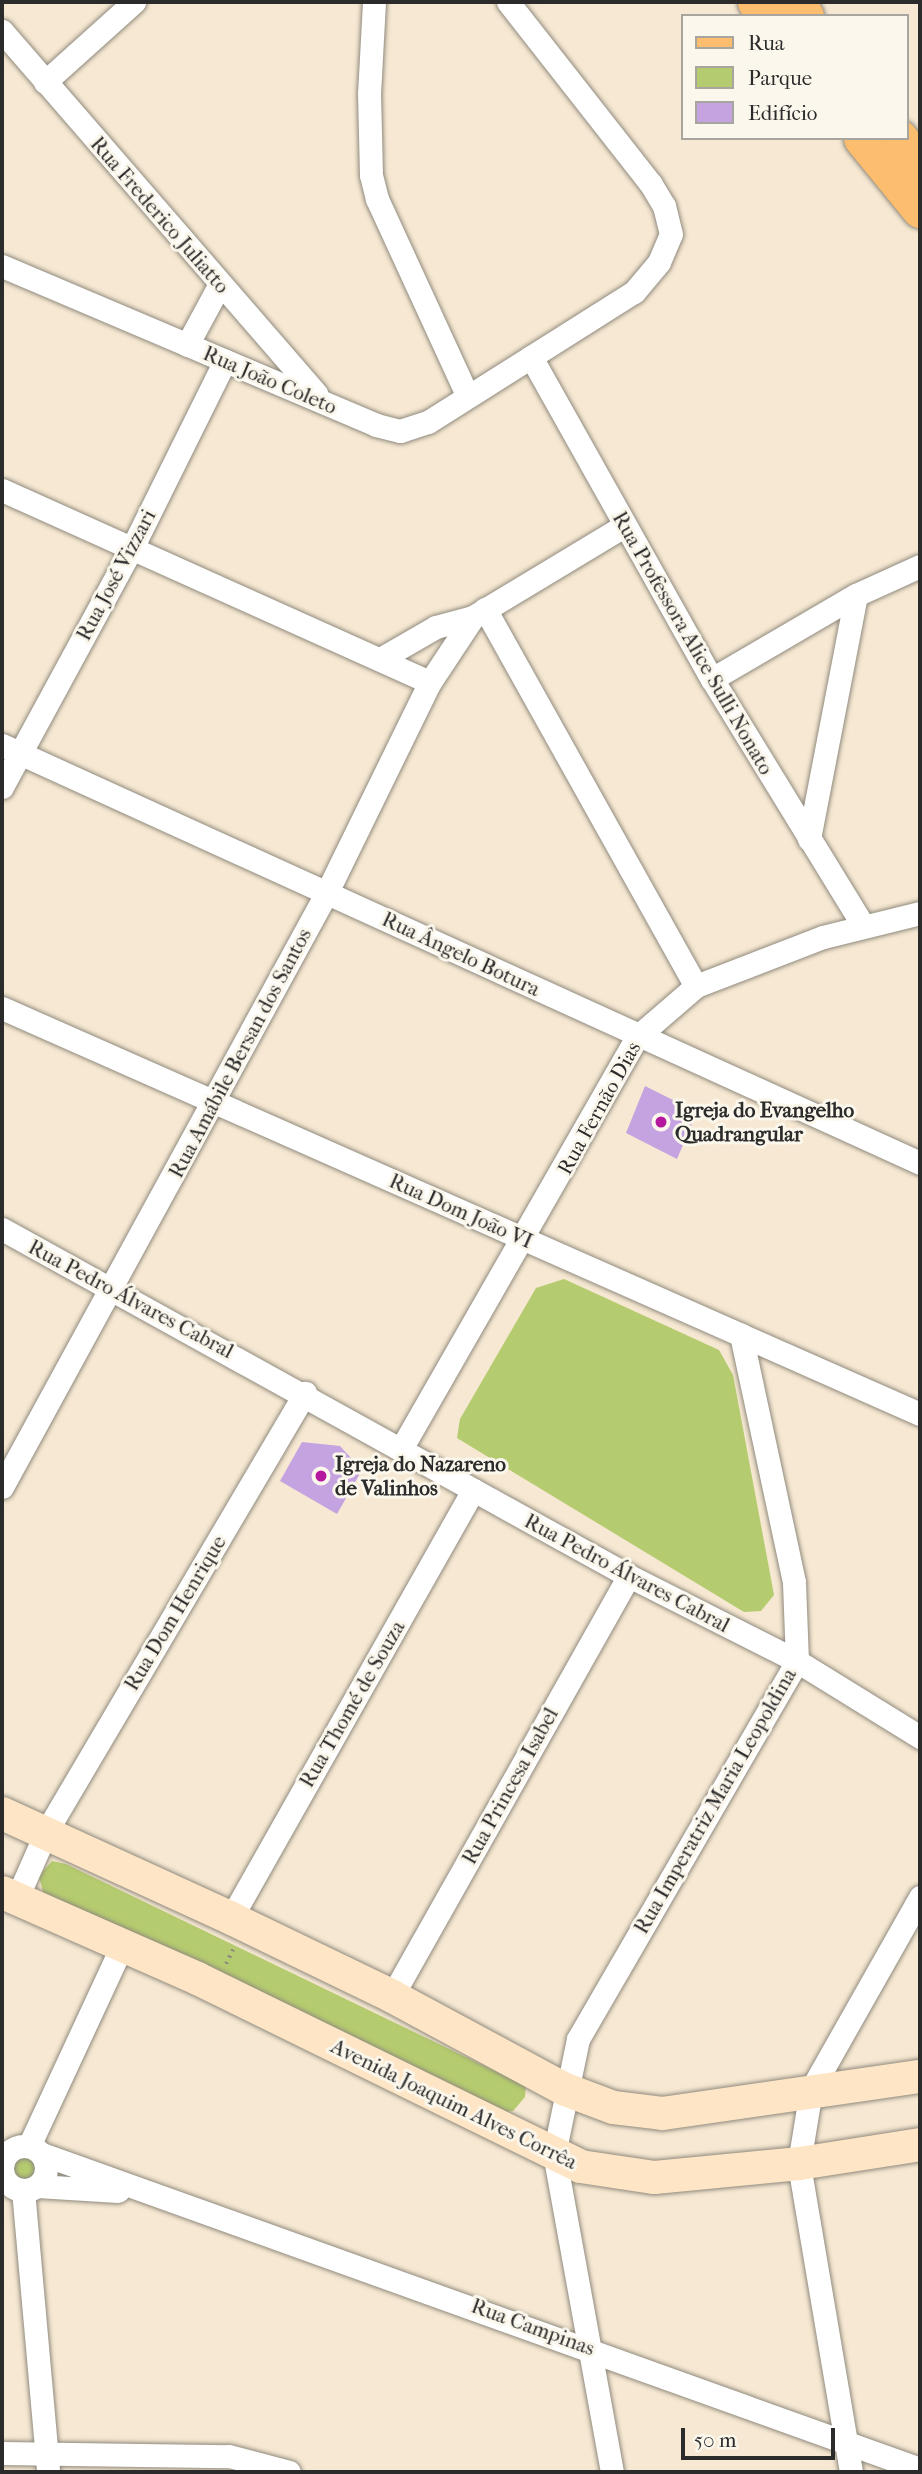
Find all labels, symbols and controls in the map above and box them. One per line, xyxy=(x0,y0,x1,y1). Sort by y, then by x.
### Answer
legend xyxy=(680,14,908,140)
text: Rua xyxy=(748,31,785,55)
text: Parque xyxy=(748,66,812,90)
text: Edifício xyxy=(748,101,817,125)
street label: Rua Frederico Juliatto xyxy=(85,131,235,299)
street label: Rua João Coleto xyxy=(199,341,341,419)
street label: Rua José Vizzari xyxy=(71,505,161,645)
street label: Rua Professora Alice Sulli Nonato xyxy=(607,507,779,779)
street label: Rua Ângelo Botura xyxy=(378,906,544,1002)
street label: Rua Amábile Bersan dos Santos xyxy=(163,924,317,1182)
street label: Rua Fernão Dias xyxy=(552,1037,646,1179)
place label: Igreja do Evangelho Quadrangular xyxy=(675,1097,854,1147)
marker: Igreja do Evangelho Quadrangular xyxy=(653,1114,669,1130)
street label: Rua Dom João VI xyxy=(385,1168,537,1254)
street label: Rua Pedro Álvares Cabral xyxy=(24,1234,238,1364)
place label: Igreja do Nazareno de Valinhos xyxy=(335,1451,506,1501)
marker: Igreja do Nazareno de Valinhos xyxy=(313,1468,329,1484)
street label: Rua Pedro Álvares Cabral xyxy=(520,1508,734,1638)
street label: Rua Dom Henrique xyxy=(119,1531,231,1695)
street label: Rua Thomé de Souza xyxy=(294,1616,410,1792)
street label: Rua Imperatriz Maria Leopoldina xyxy=(628,1664,802,1938)
street label: Rua Princesa Isabel xyxy=(456,1703,564,1869)
street label: Avenida Joaquim Alves Corrêa xyxy=(327,2033,581,2175)
street label: Rua Campinas xyxy=(468,2293,598,2361)
scale bar xyxy=(684,2414,838,2458)
text: 50 m xyxy=(694,2428,737,2452)

